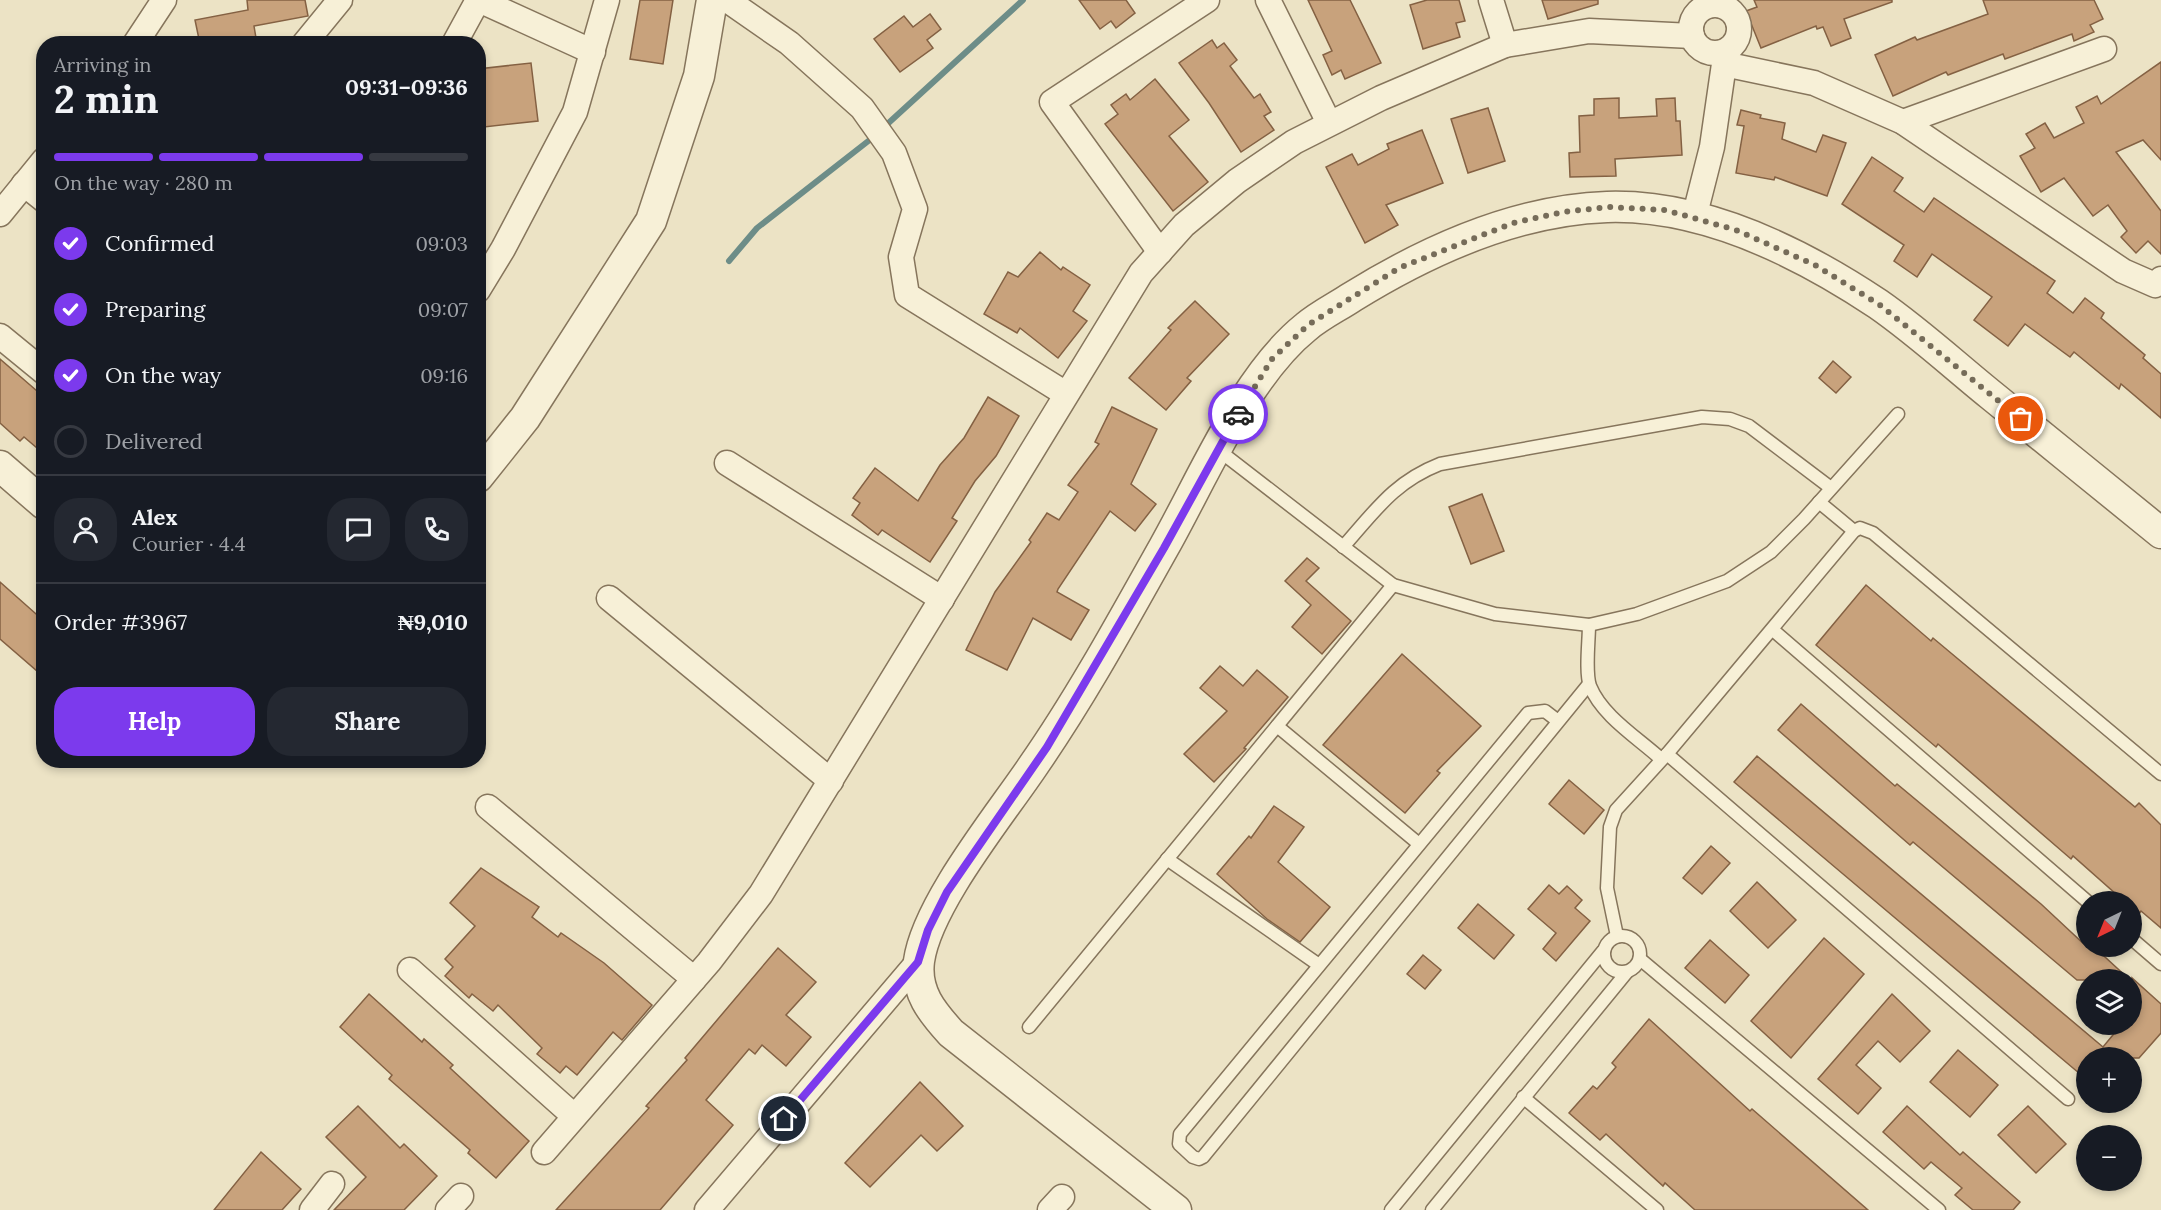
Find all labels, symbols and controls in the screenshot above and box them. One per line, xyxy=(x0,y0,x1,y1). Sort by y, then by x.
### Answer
text: Arriving in xyxy=(54,52,151,77)
text: 09:31–09:36 xyxy=(345,73,468,101)
text: 2 min xyxy=(54,74,159,124)
text: On the way · 280 m xyxy=(54,170,233,195)
icon: check xyxy=(54,227,87,260)
text: Confirmed xyxy=(105,229,214,257)
text: 09:03 xyxy=(415,231,468,256)
icon: check xyxy=(54,293,87,326)
text: Preparing xyxy=(105,295,205,323)
text: 09:07 xyxy=(418,297,468,322)
icon: check xyxy=(54,359,87,392)
text: On the way xyxy=(105,361,221,389)
text: 09:16 xyxy=(420,363,468,388)
courier xyxy=(1208,384,1268,444)
pin xyxy=(1995,393,2046,444)
icon: car xyxy=(1222,398,1255,431)
icon: bag xyxy=(2004,402,2037,435)
text: Delivered xyxy=(105,427,203,455)
button: person xyxy=(54,498,117,561)
button: chat xyxy=(327,498,390,561)
button: phone xyxy=(405,498,468,561)
text: Alex xyxy=(132,503,177,531)
text: Courier · 4.4 xyxy=(132,531,246,556)
text: Order #3967 xyxy=(54,608,187,636)
text: ₦9,010 xyxy=(398,608,468,636)
button: Help xyxy=(54,687,255,756)
button: Share xyxy=(267,687,468,756)
north arrow xyxy=(2076,891,2142,957)
map controls xyxy=(2076,891,2142,1191)
button: layers xyxy=(2076,969,2142,1035)
button: + xyxy=(2076,1047,2142,1113)
pin xyxy=(758,1093,809,1144)
icon: home xyxy=(767,1102,800,1135)
button: − xyxy=(2076,1125,2142,1191)

